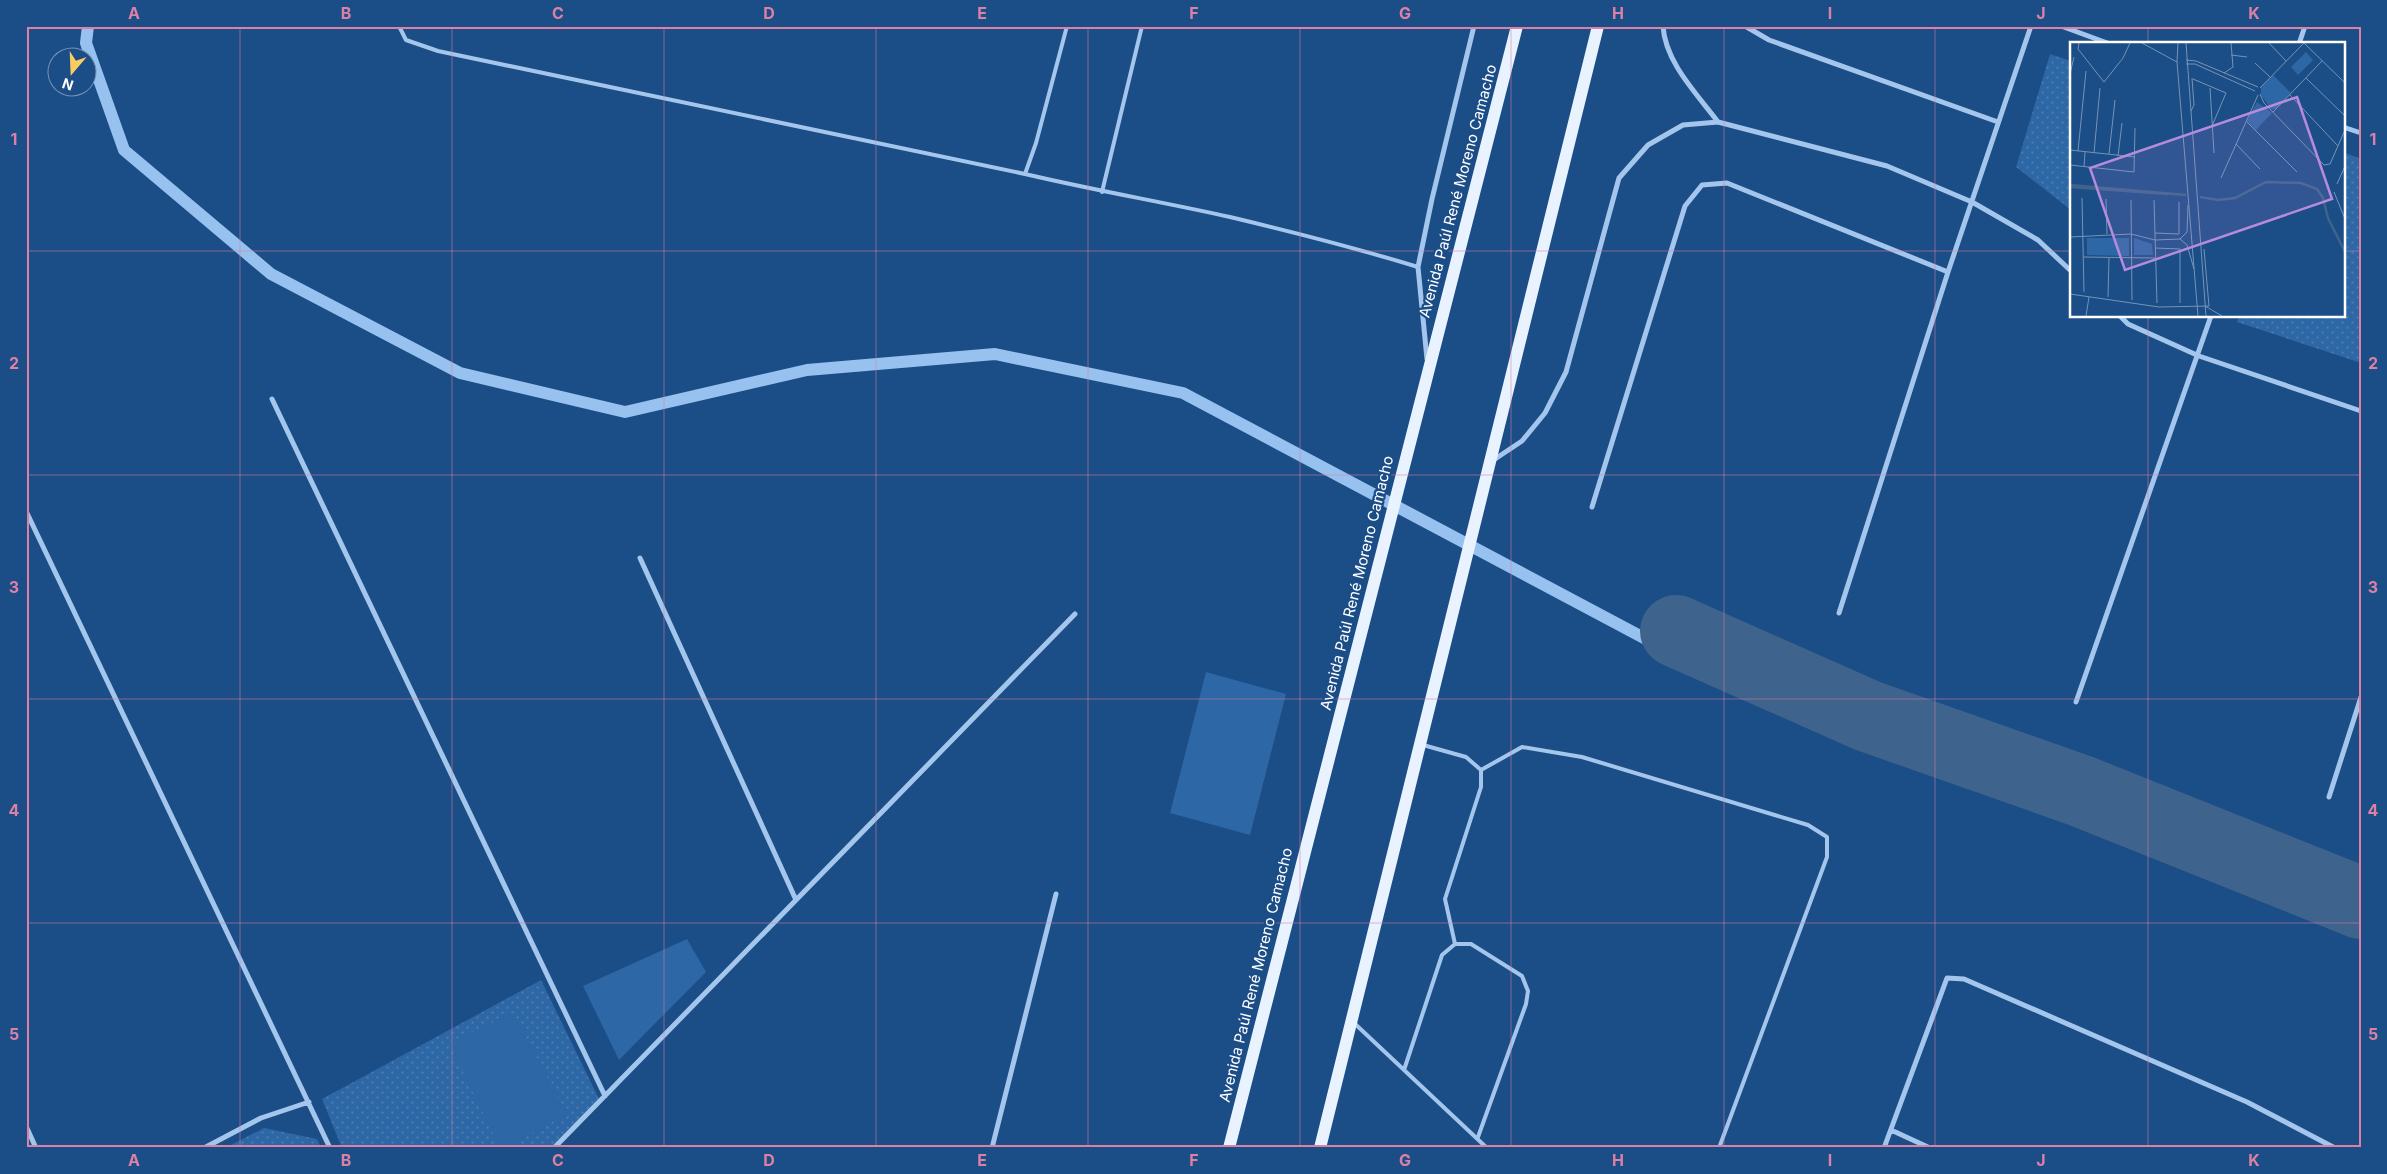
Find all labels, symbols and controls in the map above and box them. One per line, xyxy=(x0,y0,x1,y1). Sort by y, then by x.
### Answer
text: A xyxy=(128,3,140,23)
text: B xyxy=(341,3,351,23)
text: C xyxy=(552,3,564,23)
text: D xyxy=(763,3,775,23)
text: E xyxy=(977,3,987,23)
text: F xyxy=(1189,3,1199,23)
text: G xyxy=(1399,3,1411,23)
text: H xyxy=(1612,3,1624,23)
text: I xyxy=(1828,3,1832,23)
text: J xyxy=(2036,3,2046,23)
text: K xyxy=(2248,3,2260,23)
inset map xyxy=(2070,42,2344,318)
north arrow xyxy=(48,48,98,98)
street label: Avenida Paúl René Moreno Camacho xyxy=(1415,62,1501,320)
text: N xyxy=(60,75,75,95)
text: 1 xyxy=(11,129,17,149)
text: 1 xyxy=(2370,129,2376,149)
text: 2 xyxy=(9,353,19,373)
text: 2 xyxy=(2368,353,2378,373)
street label: Avenida Paúl René Moreno Camacho xyxy=(1316,454,1397,712)
text: 3 xyxy=(9,577,19,597)
text: 3 xyxy=(2368,577,2378,597)
text: 4 xyxy=(9,800,20,820)
text: 4 xyxy=(2368,800,2379,820)
street label: Avenida Paúl René Moreno Camacho xyxy=(1215,846,1296,1104)
text: 5 xyxy=(9,1024,19,1044)
text: 5 xyxy=(2368,1024,2378,1044)
text: A xyxy=(128,1150,140,1170)
text: B xyxy=(341,1150,351,1170)
text: C xyxy=(552,1150,564,1170)
text: D xyxy=(763,1150,775,1170)
text: E xyxy=(977,1150,987,1170)
text: F xyxy=(1189,1150,1199,1170)
text: G xyxy=(1399,1150,1411,1170)
text: H xyxy=(1612,1150,1624,1170)
text: I xyxy=(1828,1150,1832,1170)
text: J xyxy=(2036,1150,2046,1170)
text: K xyxy=(2248,1150,2260,1170)

